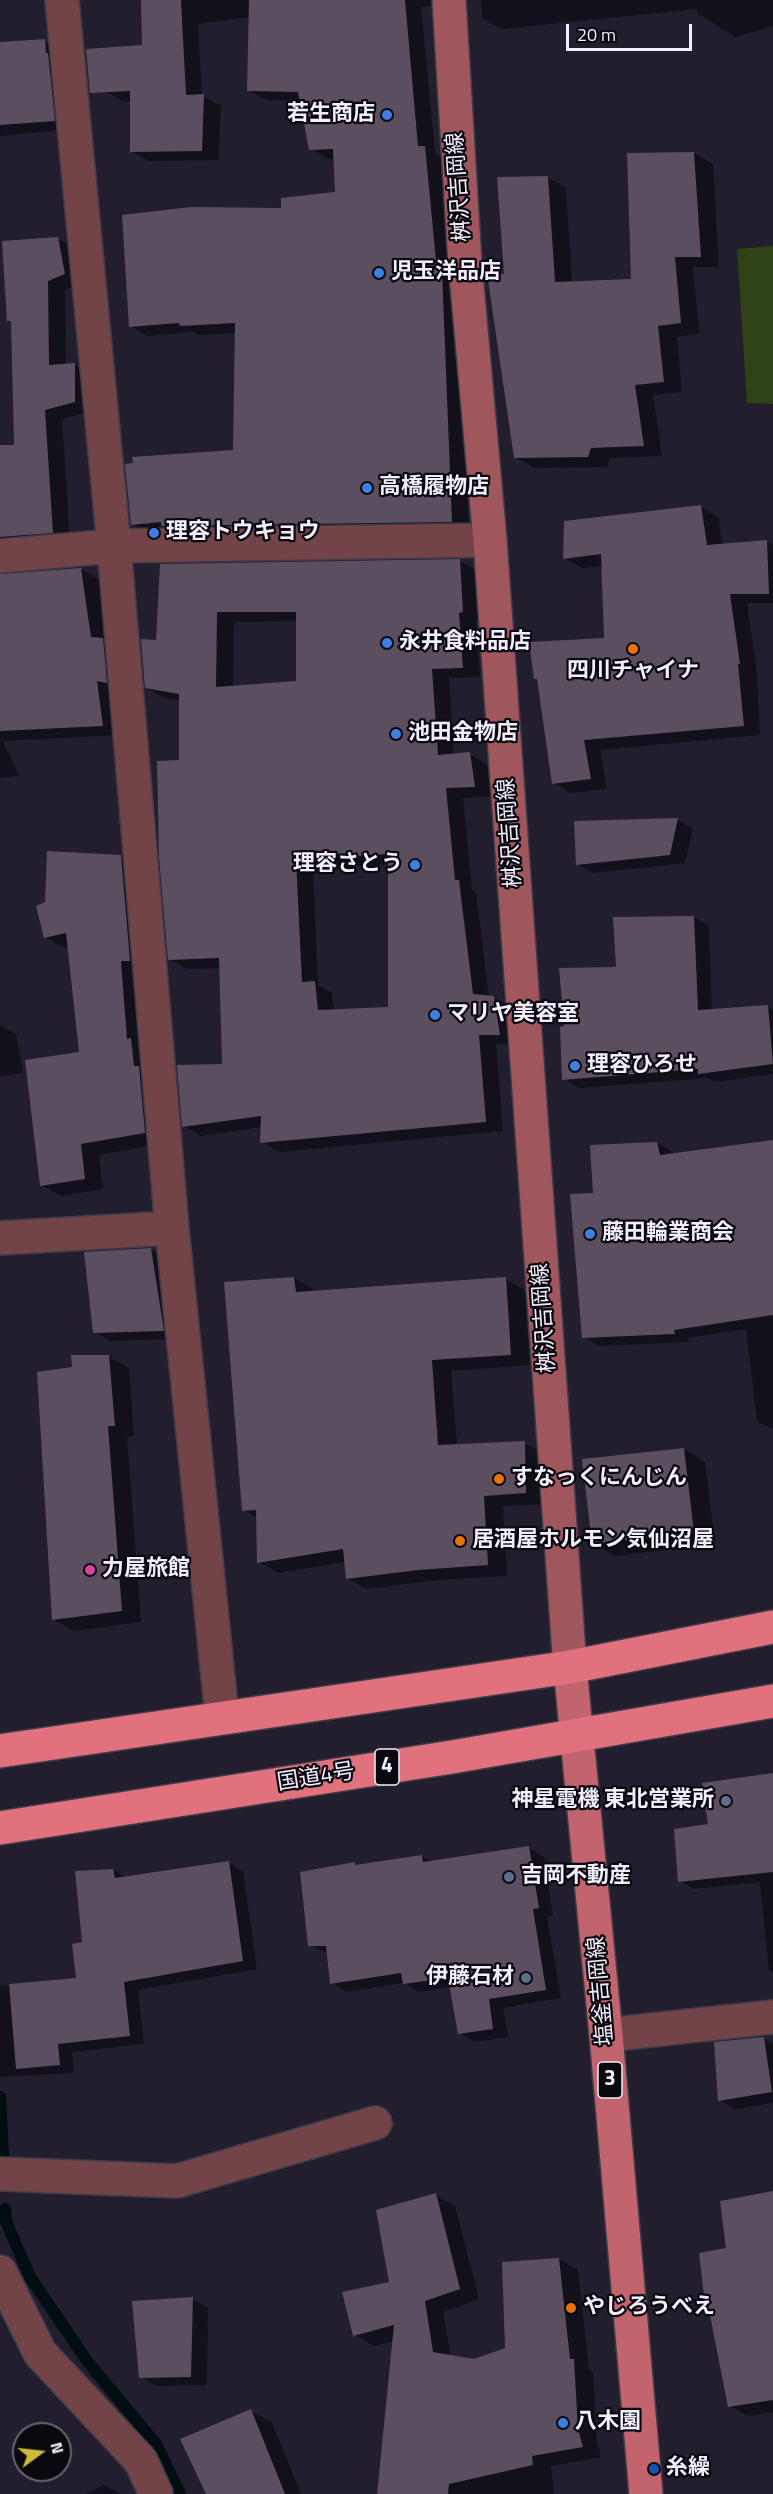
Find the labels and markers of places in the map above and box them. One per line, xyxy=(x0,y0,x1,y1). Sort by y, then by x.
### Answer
place label: 若生商店 xyxy=(287,102,375,128)
marker: 若生商店 xyxy=(380,108,394,122)
place label: 児玉洋品店 xyxy=(391,260,501,286)
marker: 児玉洋品店 xyxy=(372,266,386,280)
place label: 高橋履物店 xyxy=(379,475,489,501)
marker: 高橋履物店 xyxy=(360,481,374,495)
place label: 理容トウキョウ xyxy=(166,520,320,546)
marker: 理容トウキョウ xyxy=(147,526,161,540)
place label: 永井食料品店 xyxy=(399,630,531,656)
marker: 永井食料品店 xyxy=(380,636,394,650)
marker: 四川チャイナ xyxy=(626,642,640,656)
place label: 四川チャイナ xyxy=(567,659,699,685)
place label: 池田金物店 xyxy=(408,721,518,747)
marker: 池田金物店 xyxy=(389,727,403,741)
place label: 理容さとう xyxy=(293,852,403,878)
marker: 理容さとう xyxy=(408,858,422,872)
place label: マリヤ美容室 xyxy=(447,1002,579,1028)
marker: マリヤ美容室 xyxy=(428,1008,442,1022)
place label: 理容ひろせ xyxy=(587,1053,697,1079)
marker: 理容ひろせ xyxy=(568,1059,582,1073)
place label: 藤田輪業商会 xyxy=(602,1221,734,1247)
marker: 藤田輪業商会 xyxy=(583,1227,597,1241)
place label: すなっくにんじん xyxy=(511,1466,687,1492)
marker: すなっくにんじん xyxy=(492,1472,506,1486)
place label: 居酒屋ホルモン気仙沼屋 xyxy=(472,1528,714,1554)
marker: 居酒屋ホルモン気仙沼屋 xyxy=(453,1534,467,1548)
place label: 力屋旅館 xyxy=(102,1557,190,1583)
marker: 力屋旅館 xyxy=(83,1563,97,1577)
place label: 神星電機 東北営業所 xyxy=(511,1788,714,1814)
marker: 神星電機 東北営業所 xyxy=(719,1794,733,1808)
place label: 吉岡不動産 xyxy=(521,1864,631,1890)
marker: 吉岡不動産 xyxy=(502,1870,516,1884)
place label: 伊藤石材 xyxy=(426,1965,514,1991)
marker: 伊藤石材 xyxy=(519,1971,533,1985)
place label: やじろうべえ xyxy=(583,2295,715,2321)
marker: やじろうべえ xyxy=(564,2301,578,2315)
place label: 八木園 xyxy=(575,2410,641,2436)
marker: 八木園 xyxy=(556,2416,570,2430)
place label: 糸繰 xyxy=(666,2456,710,2482)
marker: 糸繰 xyxy=(647,2462,661,2476)

